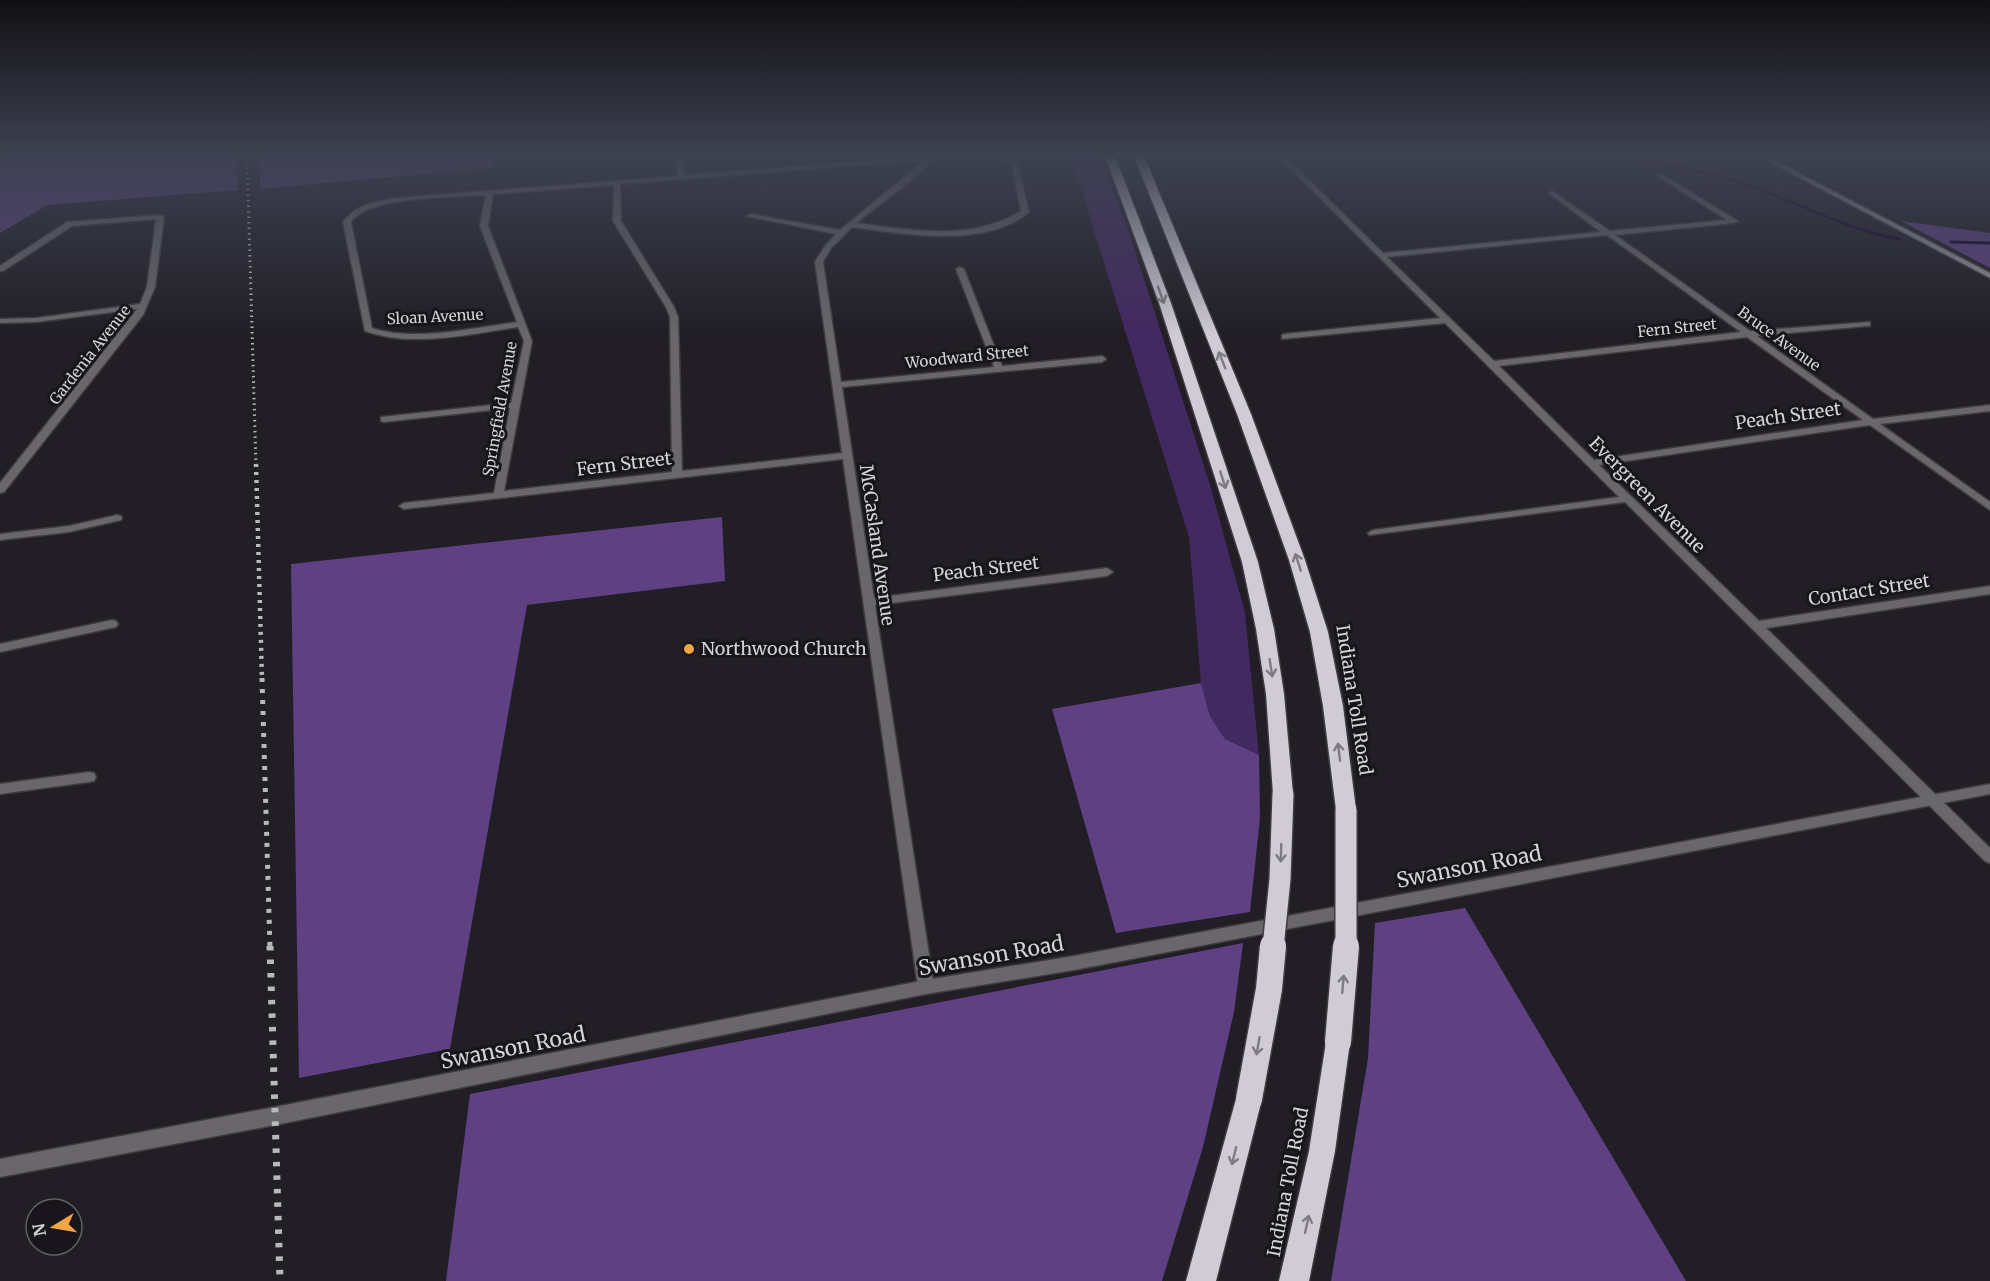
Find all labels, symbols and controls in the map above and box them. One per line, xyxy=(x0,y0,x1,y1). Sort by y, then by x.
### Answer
one-way arrow xyxy=(1157,285,1168,304)
street label: Gardenia Avenue xyxy=(45,301,134,408)
street label: Bruce Avenue xyxy=(1734,302,1824,375)
street label: Sloan Avenue xyxy=(386,304,484,329)
street label: Fern Street xyxy=(1636,314,1718,341)
street label: Springfield Avenue xyxy=(478,340,521,478)
street label: Woodward Street xyxy=(903,341,1030,373)
one-way arrow xyxy=(1216,351,1227,370)
street label: Peach Street xyxy=(1733,397,1842,434)
street label: Evergreen Avenue xyxy=(1584,432,1710,558)
street label: Fern Street xyxy=(575,446,673,481)
street label: McCasland Avenue xyxy=(855,463,900,627)
one-way arrow xyxy=(1218,470,1229,489)
street label: Peach Street xyxy=(932,551,1040,586)
one-way arrow xyxy=(1291,553,1302,572)
street label: Contact Street xyxy=(1807,569,1931,610)
street label: Indiana Toll Road xyxy=(1331,623,1378,777)
place label: Northwood Church xyxy=(701,637,867,660)
marker: Northwood Church xyxy=(682,642,696,656)
one-way arrow xyxy=(1266,658,1277,678)
one-way arrow xyxy=(1333,742,1344,762)
street label: Swanson Road xyxy=(1394,839,1544,894)
one-way arrow xyxy=(1275,842,1287,862)
street label: Swanson Road xyxy=(916,929,1066,982)
one-way arrow xyxy=(1338,974,1349,994)
street label: Swanson Road xyxy=(438,1020,588,1075)
one-way arrow xyxy=(1253,1036,1264,1056)
street label: Indiana Toll Road xyxy=(1262,1105,1313,1259)
one-way arrow xyxy=(1228,1146,1240,1165)
north arrow xyxy=(24,1197,84,1257)
one-way arrow xyxy=(1301,1215,1313,1234)
text: N xyxy=(28,1221,50,1238)

